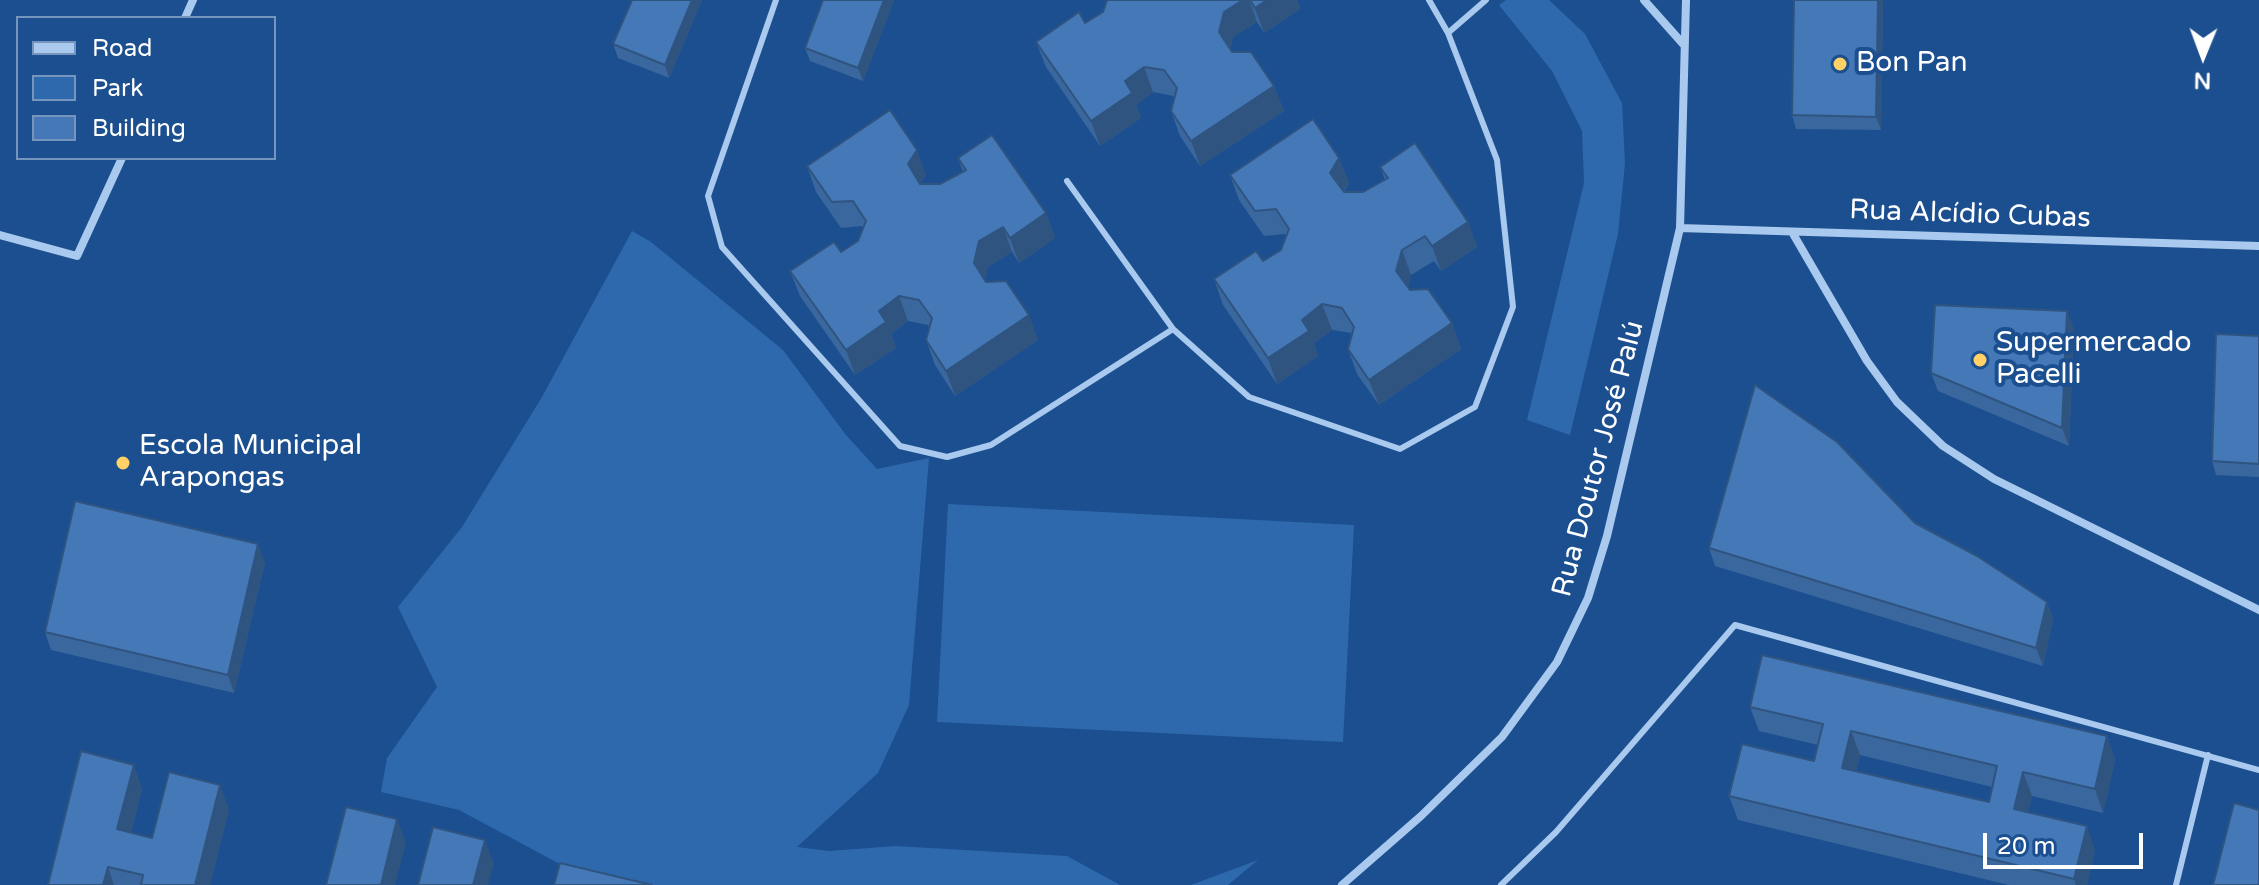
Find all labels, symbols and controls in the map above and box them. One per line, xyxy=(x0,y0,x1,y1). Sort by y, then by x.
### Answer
legend xyxy=(16,16,276,160)
north arrow xyxy=(2163,16,2243,96)
text: Road xyxy=(92,34,152,63)
place label: Bon Pan xyxy=(1856,47,1967,81)
marker: Bon Pan xyxy=(1831,55,1849,73)
text: N xyxy=(2194,67,2212,93)
text: Park xyxy=(92,74,143,103)
text: Building xyxy=(92,114,186,143)
street label: Rua Alcídio Cubas xyxy=(1849,194,2091,236)
street label: Rua Doutor José Palú xyxy=(1546,317,1652,601)
place label: Supermercado Pacelli xyxy=(1996,327,2191,393)
marker: Supermercado Pacelli xyxy=(1971,351,1989,369)
place label: Escola Municipal Arapongas xyxy=(139,430,362,496)
marker: Escola Municipal Arapongas xyxy=(114,454,132,472)
scale bar xyxy=(1987,817,2147,867)
text: 20 m xyxy=(1997,832,2055,861)

